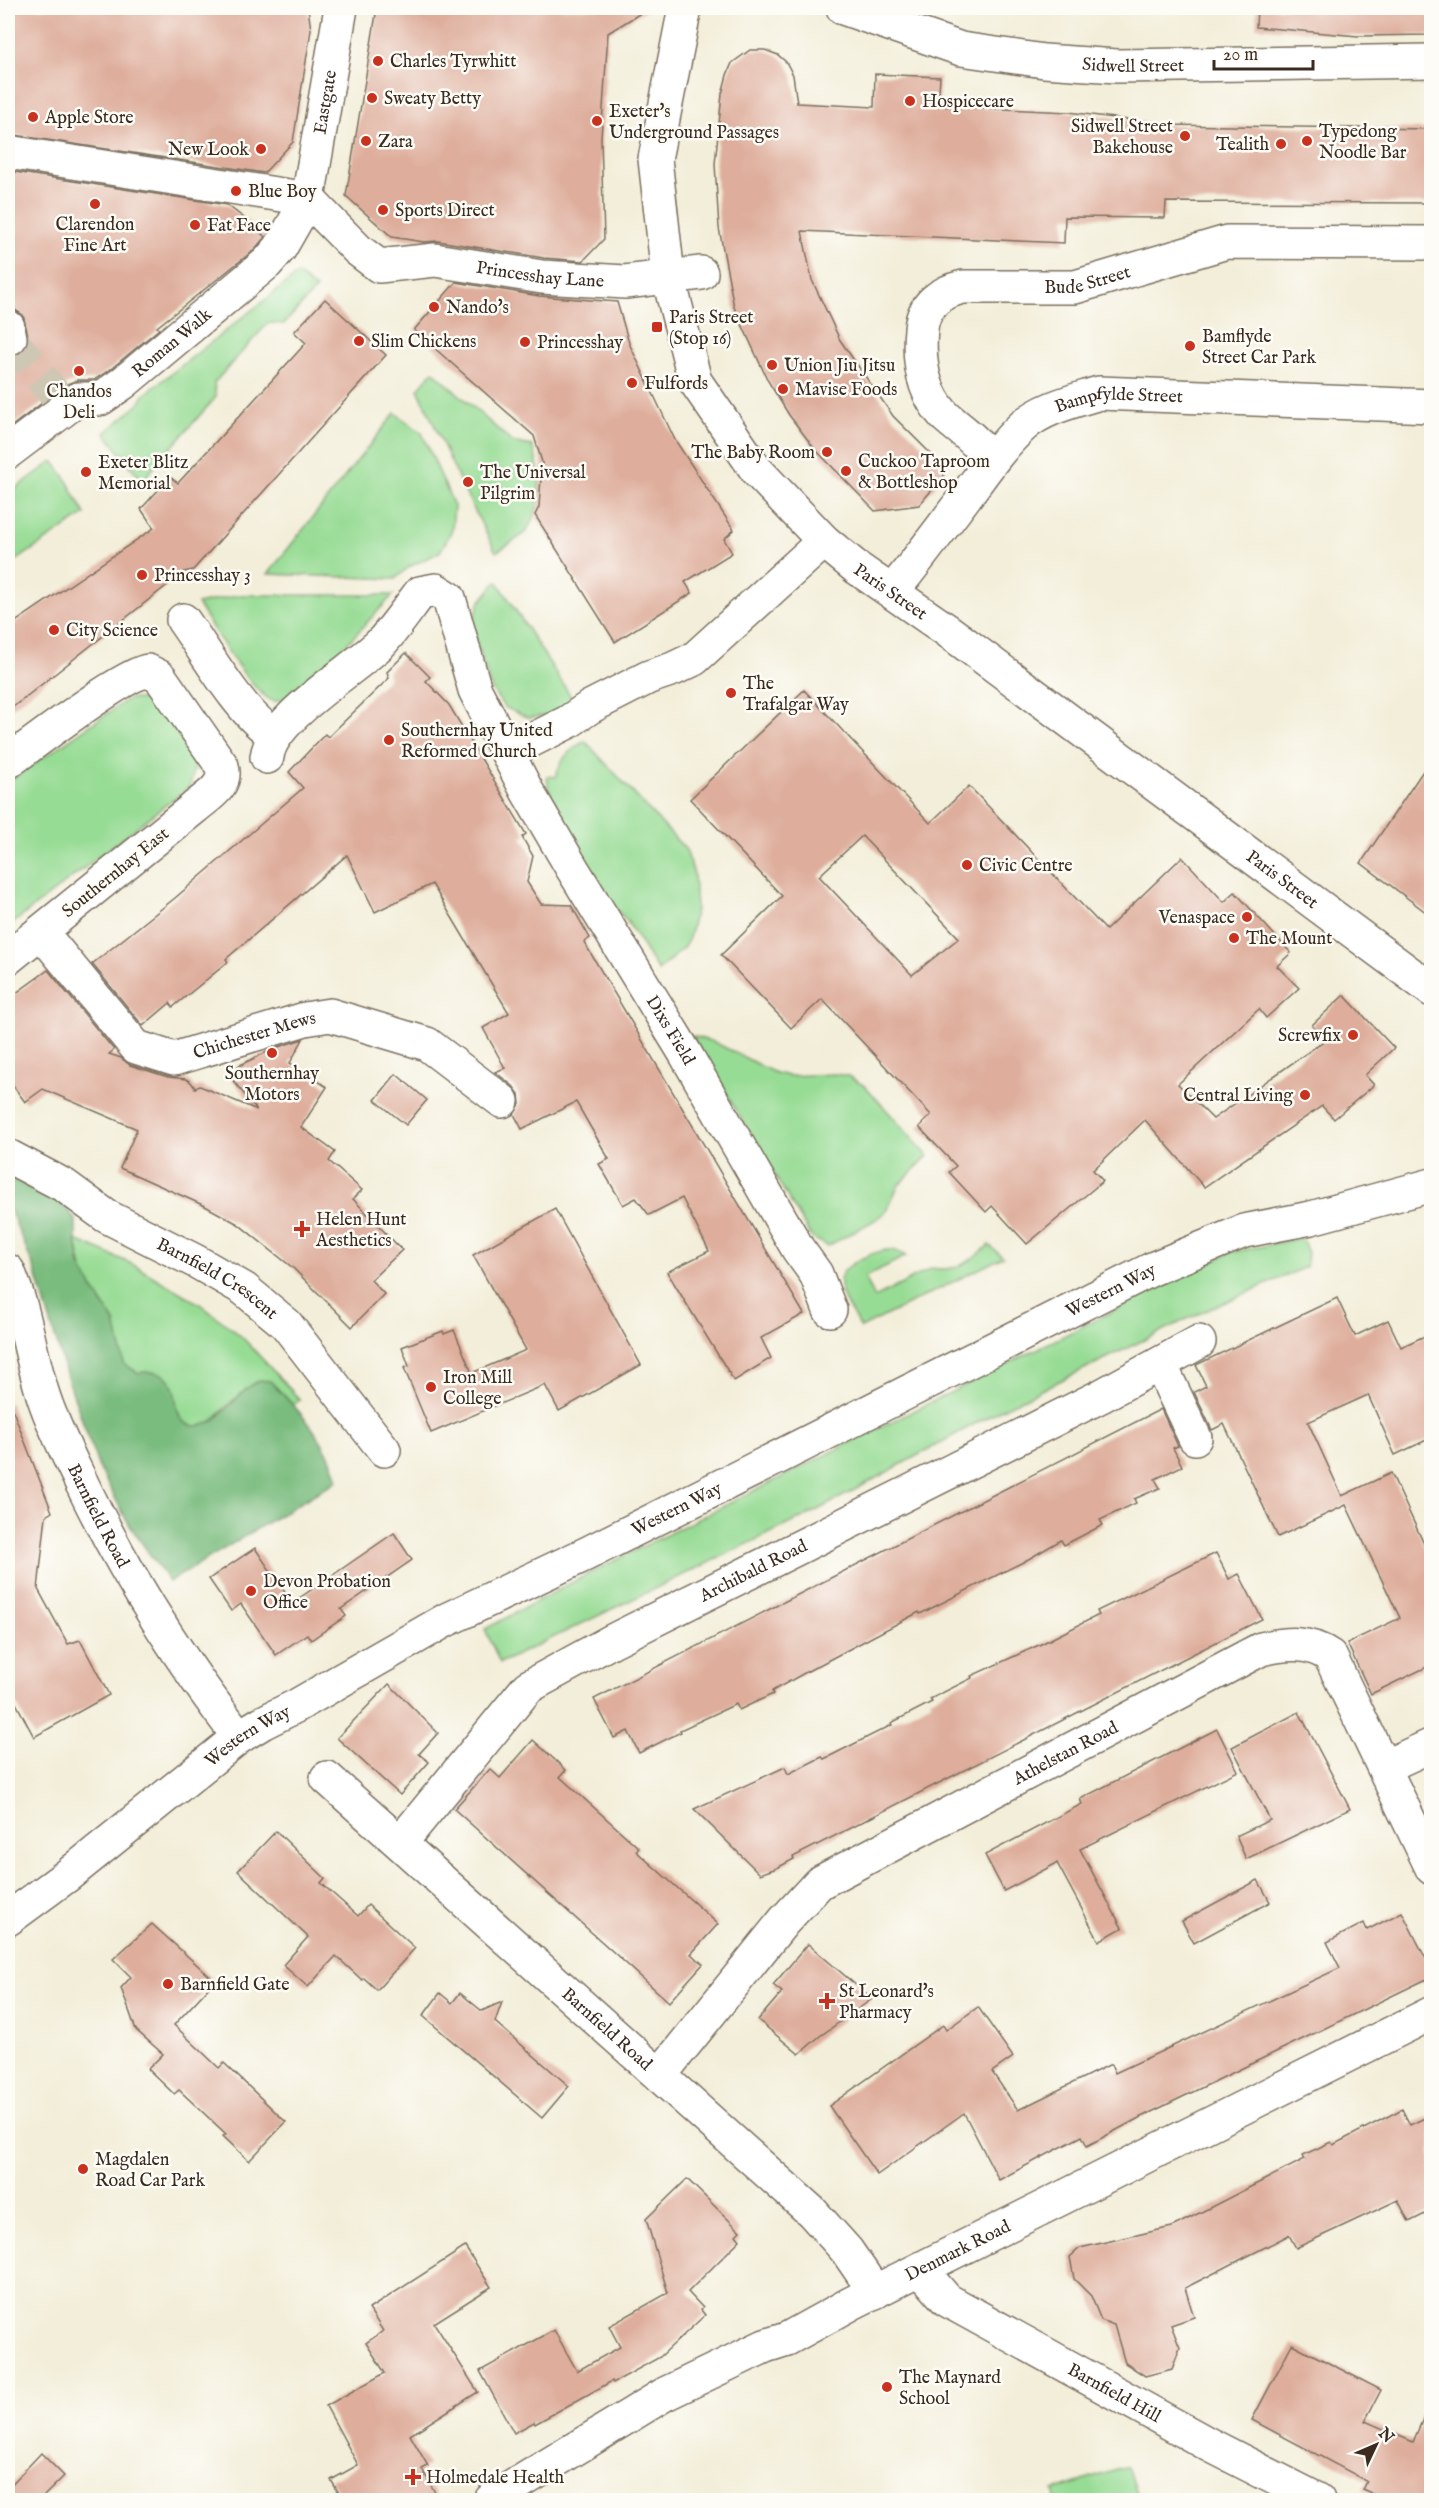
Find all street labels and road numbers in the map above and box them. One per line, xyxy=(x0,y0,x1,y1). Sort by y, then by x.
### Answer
street label: Sidwell Street xyxy=(1081,54,1184,79)
street label: Eastgate xyxy=(309,68,343,136)
street label: Princesshay Lane xyxy=(474,257,605,294)
street label: Bude Street xyxy=(1044,261,1133,300)
street label: Roman Walk xyxy=(128,304,217,384)
street label: Bampfylde Street xyxy=(1052,383,1183,419)
street label: Paris Street xyxy=(849,559,931,626)
street label: Southernhay East xyxy=(58,823,174,923)
street label: Paris Street xyxy=(1241,846,1322,915)
street label: Dixs Field xyxy=(640,992,700,1070)
street label: Chichester Mews xyxy=(191,1007,318,1065)
street label: Barnfield Crescent xyxy=(152,1233,282,1325)
street label: Western Way xyxy=(1062,1259,1160,1324)
street label: Barnfield Road xyxy=(61,1461,134,1573)
street label: Western Way xyxy=(628,1477,726,1542)
street label: Archibald Road xyxy=(695,1535,812,1609)
street label: Western Way xyxy=(201,1701,295,1773)
street label: Athelstan Road xyxy=(1009,1717,1123,1792)
street label: Barnfield Road xyxy=(556,1983,657,2077)
street label: Denmark Road xyxy=(902,2215,1015,2288)
street label: Barnfield Hill xyxy=(1063,2359,1165,2429)

